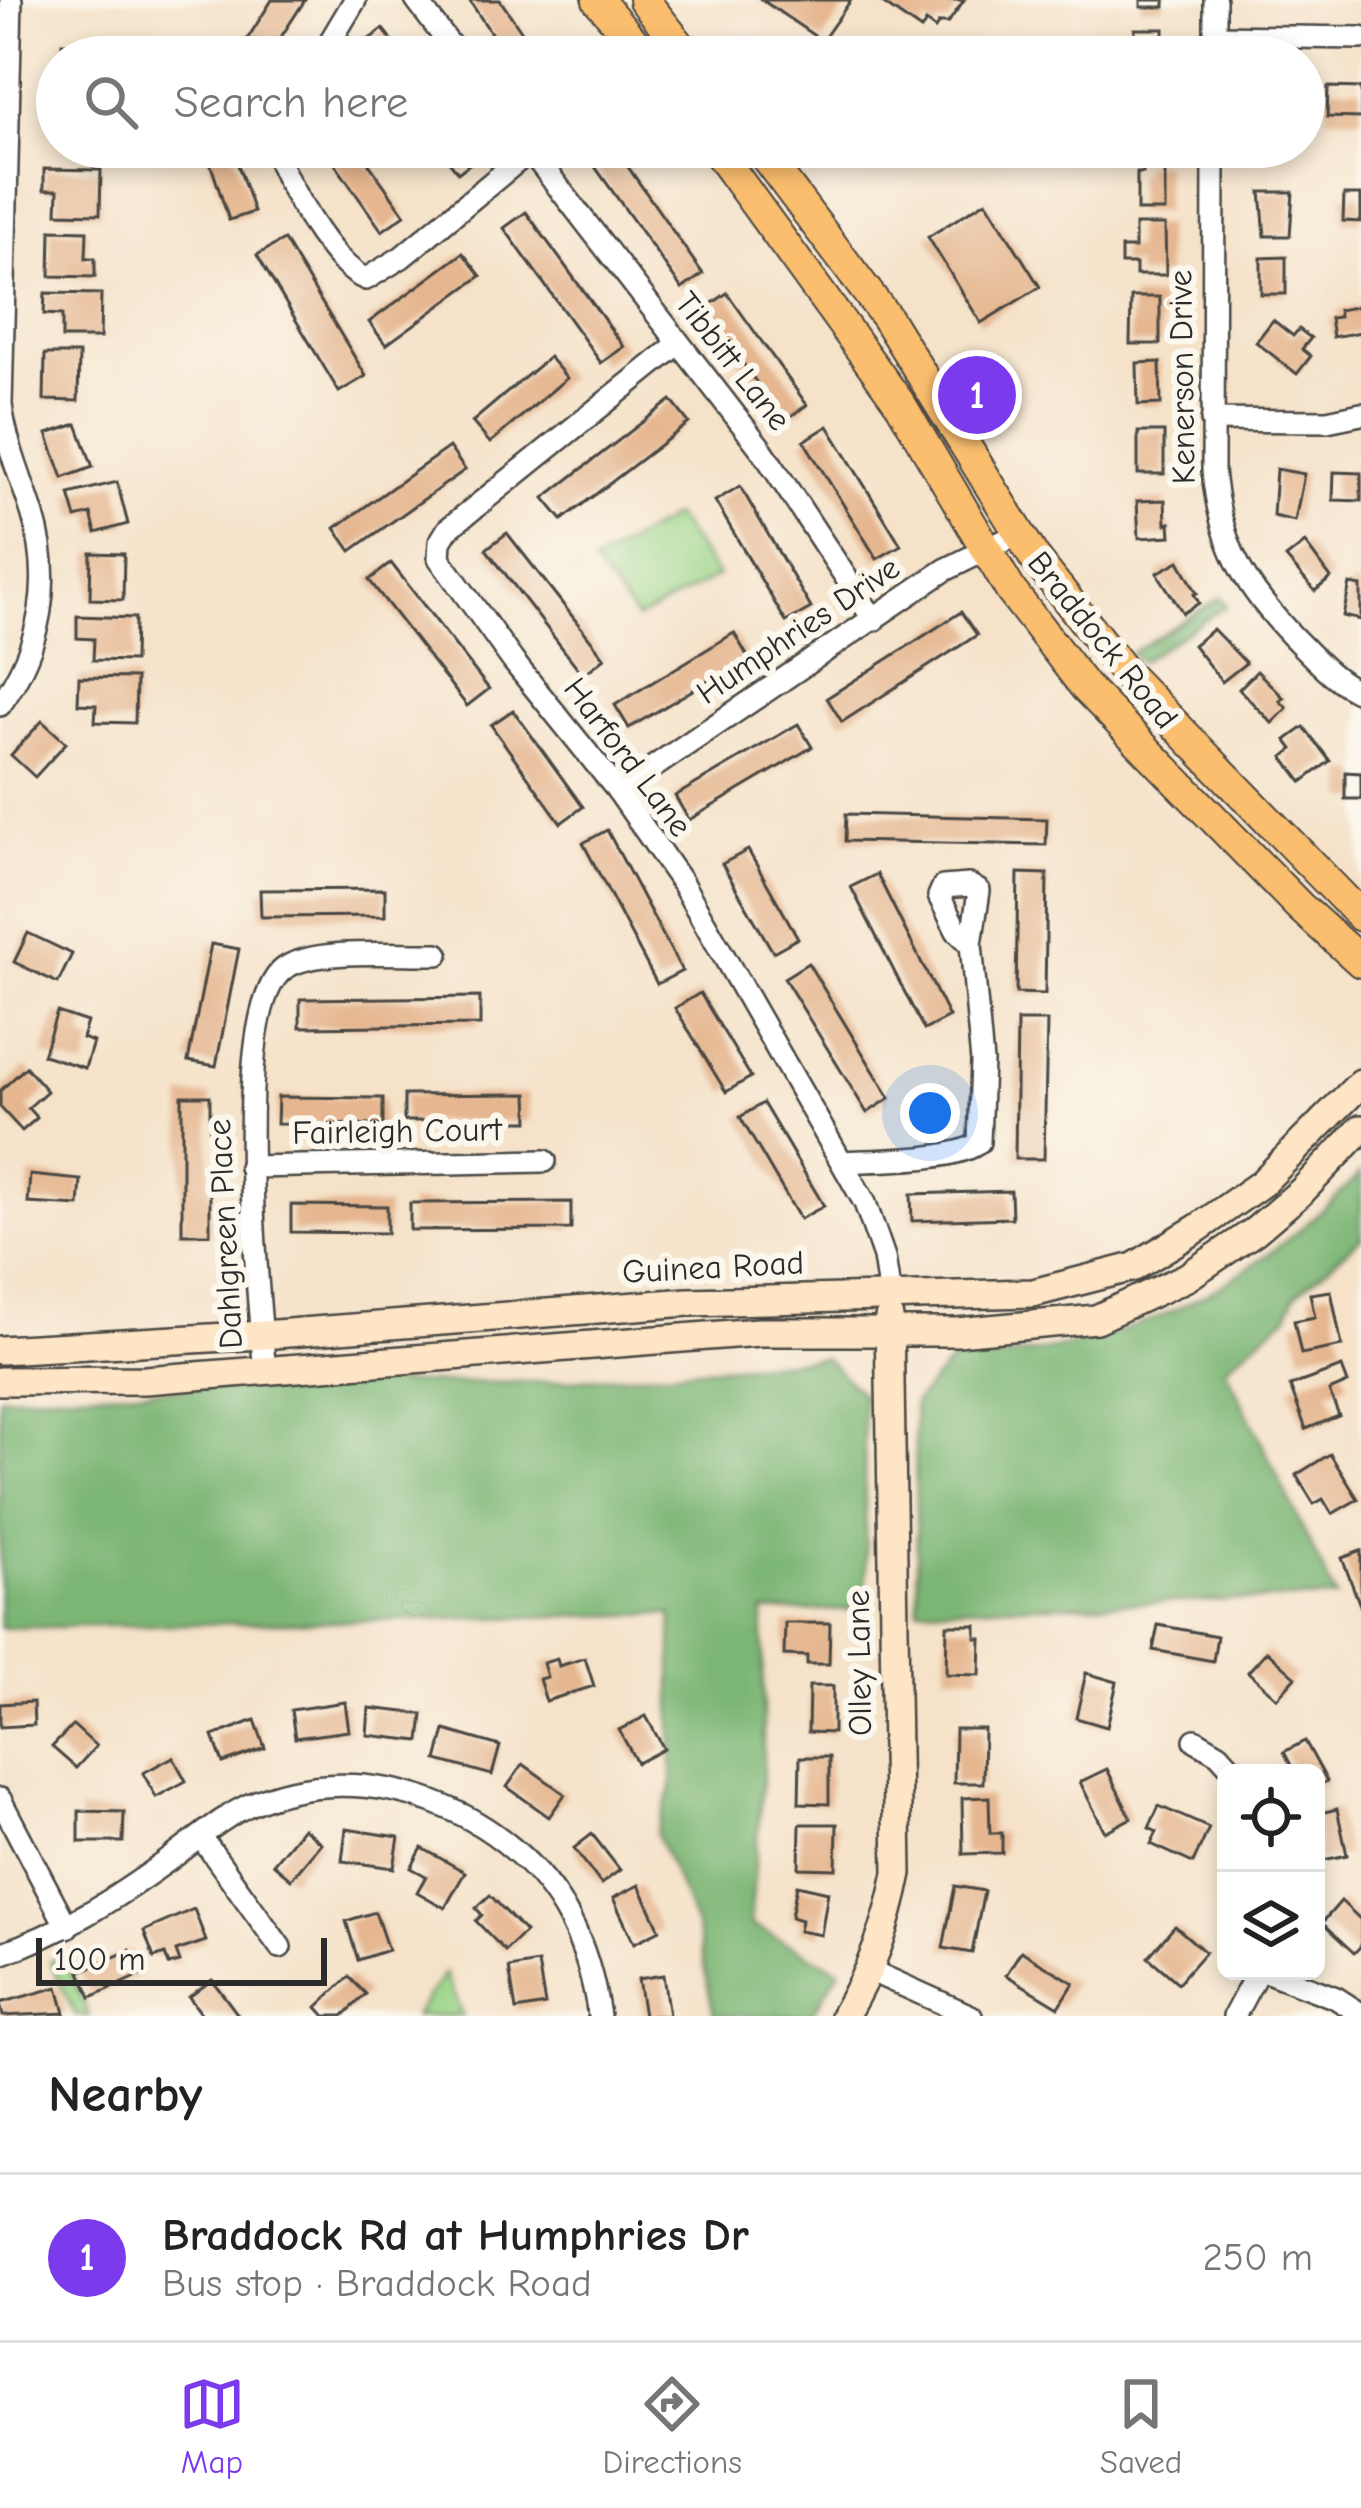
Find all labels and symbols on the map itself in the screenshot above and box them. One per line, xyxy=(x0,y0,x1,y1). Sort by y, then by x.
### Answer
street label: Kenerson Drive xyxy=(1161,270,1203,484)
street label: Tibbitt Lane xyxy=(667,284,799,438)
pin: 1 xyxy=(938,350,1016,440)
street label: Braddock Road xyxy=(1020,544,1186,736)
street label: Humphries Drive xyxy=(689,548,907,712)
street label: Harford Lane xyxy=(556,670,700,844)
your location xyxy=(900,1083,960,1143)
street label: Fairleigh Court xyxy=(292,1110,504,1152)
street label: Dahlgreen Place xyxy=(200,1118,250,1350)
street label: Guinea Road xyxy=(621,1243,805,1291)
street label: Olley Lane xyxy=(839,1590,879,1736)
scale bar xyxy=(36,1932,327,1985)

